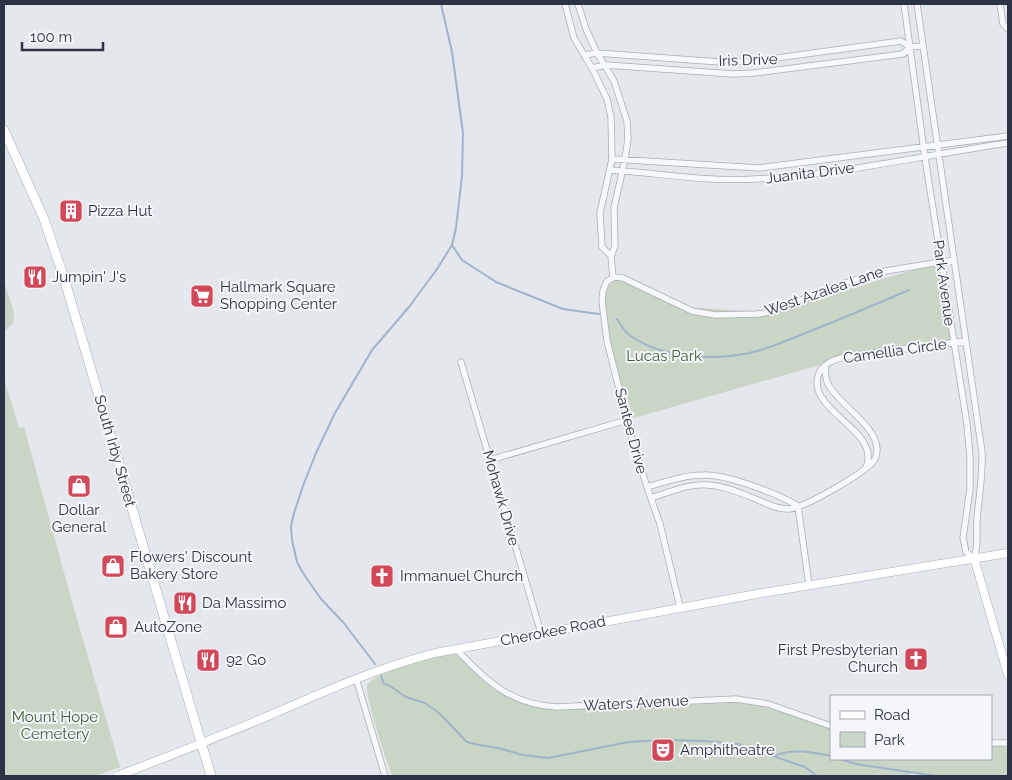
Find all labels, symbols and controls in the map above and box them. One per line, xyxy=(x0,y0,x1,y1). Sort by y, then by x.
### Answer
scale bar xyxy=(22,20,104,52)
text: 100 m xyxy=(30,28,72,46)
street label: Iris Drive xyxy=(718,50,778,70)
street label: Juanita Drive xyxy=(765,159,855,187)
building icon: Pizza Hut xyxy=(58,198,84,224)
place label: Pizza Hut xyxy=(88,202,152,220)
street label: Park Avenue xyxy=(929,239,959,327)
street label: West Azalea Lane xyxy=(762,262,886,320)
restaurant icon: Jumpin' J's xyxy=(22,264,48,290)
place label: Jumpin' J's xyxy=(52,268,126,286)
place label: Hallmark Square Shopping Center xyxy=(220,278,338,313)
supermarket icon: Hallmark Square Shopping Center xyxy=(189,283,215,309)
street label: Camellia Circle xyxy=(842,335,948,367)
park label: Lucas Park xyxy=(626,347,702,365)
street label: Santee Drive xyxy=(611,386,651,476)
street label: South Irby Street xyxy=(90,393,140,509)
street label: Mohawk Drive xyxy=(479,448,523,548)
shop icon: Dollar General xyxy=(66,473,92,499)
place label: Dollar General xyxy=(52,501,107,536)
place label: Flowers' Discount Bakery Store xyxy=(130,548,252,583)
shop icon: Flowers' Discount Bakery Store xyxy=(100,553,126,579)
church icon: Immanuel Church xyxy=(369,563,395,589)
place label: Immanuel Church xyxy=(400,567,523,585)
restaurant icon: Da Massimo xyxy=(172,590,198,616)
place label: Da Massimo xyxy=(202,594,286,612)
street label: Cherokee Road xyxy=(499,612,607,650)
shop icon: AutoZone xyxy=(103,614,129,640)
place label: AutoZone xyxy=(134,618,202,636)
place label: First Presbyterian Church xyxy=(778,641,898,676)
church icon: First Presbyterian Church xyxy=(903,646,929,672)
restaurant icon: 92 Go xyxy=(195,647,221,673)
place label: 92 Go xyxy=(226,651,266,669)
street label: Waters Avenue xyxy=(583,691,689,715)
legend xyxy=(830,695,992,760)
text: Road xyxy=(874,706,910,724)
park label: Mount Hope Cemetery xyxy=(12,708,98,743)
text: Park xyxy=(874,731,905,749)
theatre icon: Amphitheatre xyxy=(650,737,676,763)
place label: Amphitheatre xyxy=(680,741,775,759)

